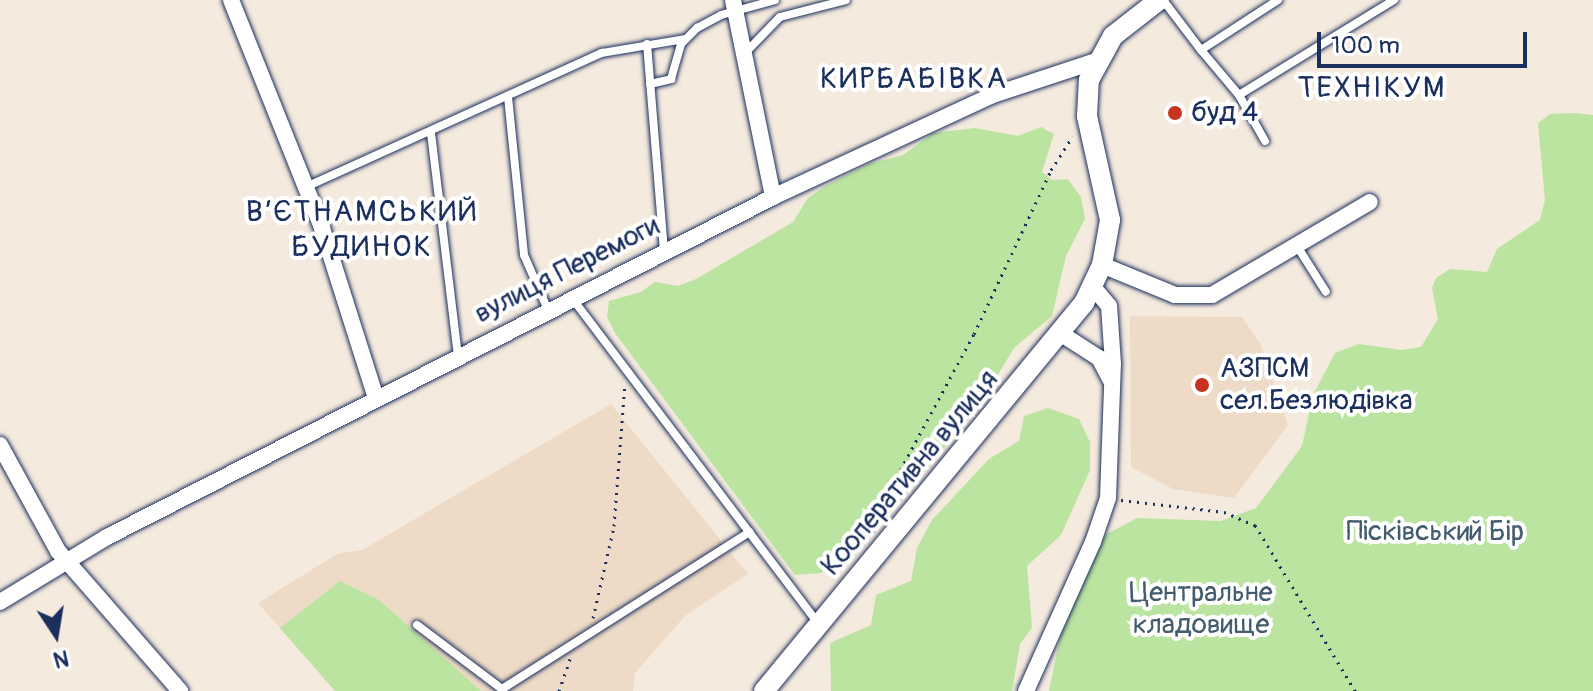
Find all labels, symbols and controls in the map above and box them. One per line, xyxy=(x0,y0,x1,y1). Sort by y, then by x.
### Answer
scale bar xyxy=(1321,16,1531,66)
text: 100 m xyxy=(1331,31,1400,60)
district label: КИРБАБІВКА xyxy=(820,61,1008,97)
district label: ТЕХНІКУМ xyxy=(1298,70,1446,106)
place label: буд 4 xyxy=(1191,96,1258,130)
marker: буд 4 xyxy=(1166,104,1184,122)
district label: В’ЄТНАМСЬКИЙ БУДИНОК xyxy=(246,194,478,264)
street label: вулиця Перемоги xyxy=(469,209,665,331)
place label: АЗПСМ сел.Безлюдівка xyxy=(1220,352,1413,418)
street label: Кооперативна вулиця xyxy=(814,364,1006,582)
marker: АЗПСМ сел.Безлюдівка xyxy=(1191,374,1213,396)
park label: Пісківський Бір xyxy=(1346,515,1524,549)
park label: Центральне кладовище xyxy=(1129,576,1273,642)
north arrow xyxy=(16,595,96,675)
text: N xyxy=(51,643,71,674)

